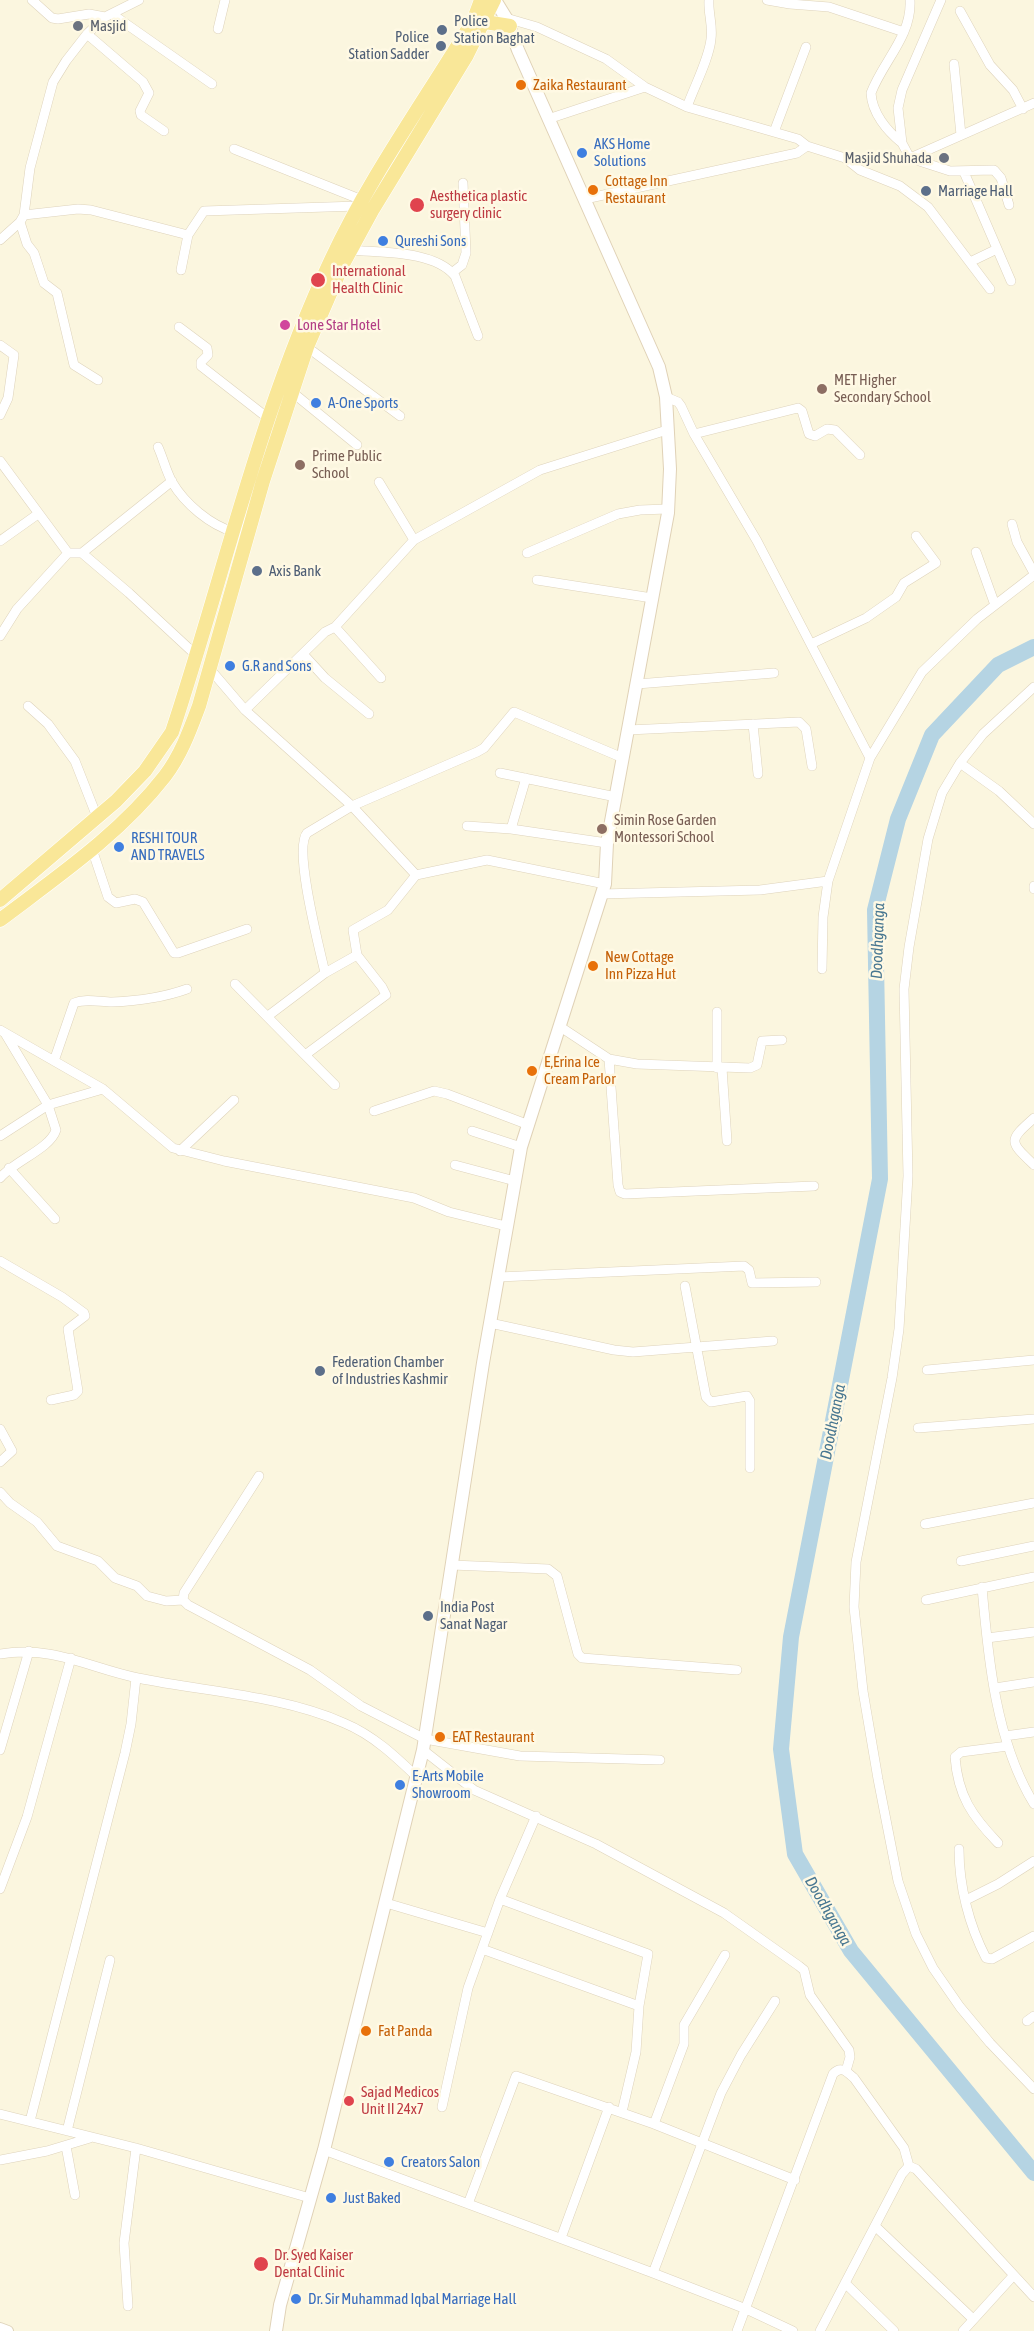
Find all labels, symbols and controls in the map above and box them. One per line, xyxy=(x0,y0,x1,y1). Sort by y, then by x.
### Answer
place label: Police Station Baghat xyxy=(454,12,535,47)
place label: Masjid xyxy=(90,17,126,35)
marker: Masjid xyxy=(71,19,85,33)
marker: Police Station Baghat xyxy=(435,23,449,37)
place label: Police Station Sadder xyxy=(349,28,429,63)
marker: Police Station Sadder xyxy=(434,39,448,53)
place label: Zaika Restaurant xyxy=(533,76,627,94)
marker: Zaika Restaurant xyxy=(514,78,528,92)
place label: AKS Home Solutions xyxy=(594,135,650,170)
marker: AKS Home Solutions xyxy=(575,146,589,160)
place label: Masjid Shuhada xyxy=(844,149,932,167)
marker: Masjid Shuhada xyxy=(937,151,951,165)
place label: Cottage Inn Restaurant xyxy=(605,172,668,207)
place label: Marriage Hall xyxy=(938,182,1013,200)
marker: Cottage Inn Restaurant xyxy=(586,183,600,197)
marker: Marriage Hall xyxy=(919,184,933,198)
place label: Aesthetica plastic surgery clinic xyxy=(430,187,527,222)
marker: Aesthetica plastic surgery clinic xyxy=(408,196,426,214)
place label: Qureshi Sons xyxy=(395,232,466,250)
marker: Qureshi Sons xyxy=(376,234,390,248)
place label: International Health Clinic xyxy=(332,262,406,297)
marker: International Health Clinic xyxy=(309,271,327,289)
place label: Lone Star Hotel xyxy=(297,316,381,334)
marker: Lone Star Hotel xyxy=(278,318,292,332)
place label: MET Higher Secondary School xyxy=(834,371,931,406)
marker: MET Higher Secondary School xyxy=(815,382,829,396)
place label: A-One Sports xyxy=(328,394,398,412)
marker: A-One Sports xyxy=(309,396,323,410)
place label: Prime Public School xyxy=(312,447,382,482)
marker: Prime Public School xyxy=(293,458,307,472)
place label: Axis Bank xyxy=(269,562,321,580)
marker: Axis Bank xyxy=(250,564,264,578)
place label: G.R and Sons xyxy=(242,657,312,675)
marker: G.R and Sons xyxy=(223,659,237,673)
place label: Simin Rose Garden Montessori School xyxy=(614,811,717,846)
marker: Simin Rose Garden Montessori School xyxy=(595,822,609,836)
place label: RESHI TOUR AND TRAVELS xyxy=(131,829,205,864)
marker: RESHI TOUR AND TRAVELS xyxy=(112,840,126,854)
water label: Doodhganga xyxy=(867,902,889,980)
place label: New Cottage Inn Pizza Hut xyxy=(605,948,676,983)
marker: New Cottage Inn Pizza Hut xyxy=(586,959,600,973)
place label: E,Erina Ice Cream Parlor xyxy=(544,1053,616,1088)
marker: E,Erina Ice Cream Parlor xyxy=(525,1064,539,1078)
place label: Federation Chamber of Industries Kashmir xyxy=(332,1353,448,1388)
marker: Federation Chamber of Industries Kashmir xyxy=(313,1364,327,1378)
water label: Doodhganga xyxy=(816,1383,850,1461)
place label: India Post Sanat Nagar xyxy=(440,1598,507,1633)
marker: India Post Sanat Nagar xyxy=(421,1609,435,1623)
place label: EAT Restaurant xyxy=(452,1728,535,1746)
marker: EAT Restaurant xyxy=(433,1730,447,1744)
place label: E-Arts Mobile Showroom xyxy=(412,1767,484,1802)
marker: E-Arts Mobile Showroom xyxy=(393,1778,407,1792)
water label: Doodhganga xyxy=(801,1873,855,1949)
place label: Fat Panda xyxy=(378,2022,432,2040)
marker: Fat Panda xyxy=(359,2024,373,2038)
place label: Sajad Medicos Unit II 24x7 xyxy=(361,2083,439,2118)
marker: Sajad Medicos Unit II 24x7 xyxy=(342,2094,356,2108)
place label: Creators Salon xyxy=(401,2153,480,2171)
marker: Creators Salon xyxy=(382,2155,396,2169)
place label: Just Baked xyxy=(343,2189,401,2207)
marker: Just Baked xyxy=(324,2191,338,2205)
place label: Dr. Syed Kaiser Dental Clinic xyxy=(274,2246,353,2281)
marker: Dr. Syed Kaiser Dental Clinic xyxy=(252,2255,270,2273)
place label: Dr. Sir Muhammad Iqbal Marriage Hall xyxy=(308,2290,516,2308)
marker: Dr. Sir Muhammad Iqbal Marriage Hall xyxy=(289,2292,303,2306)

